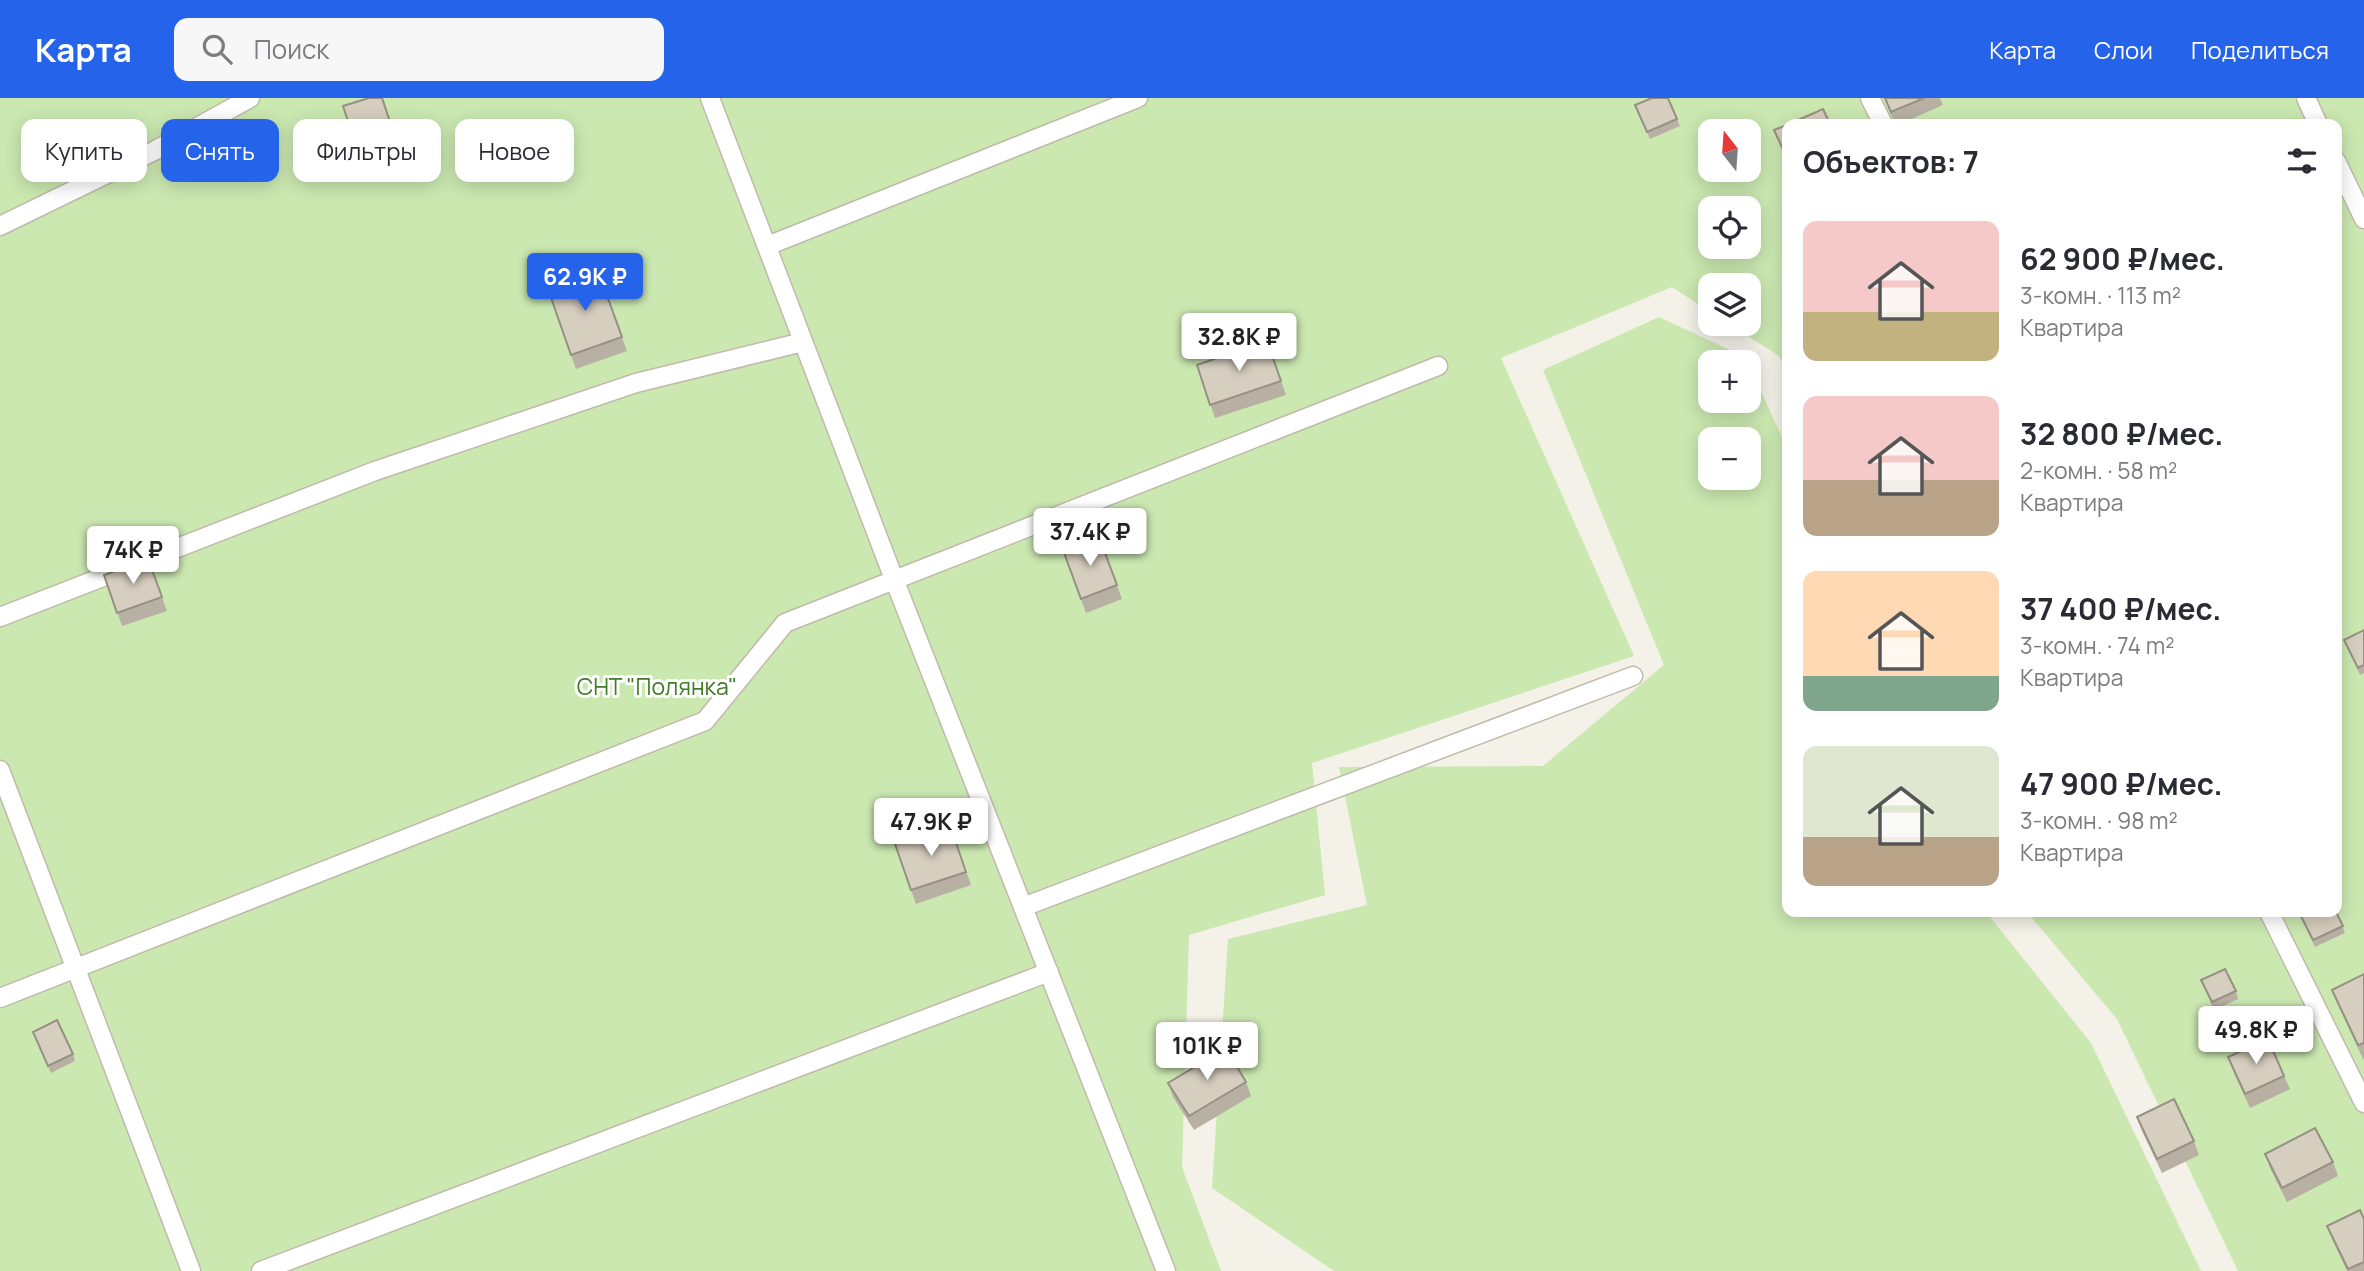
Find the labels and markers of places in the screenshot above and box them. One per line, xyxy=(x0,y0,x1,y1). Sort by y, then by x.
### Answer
pin: 62.9K ₽ xyxy=(520,254,650,313)
pin: 32.8K ₽ xyxy=(1174,314,1304,373)
pin: 37.4K ₽ xyxy=(1025,508,1155,568)
pin: 74K ₽ xyxy=(84,526,182,586)
pin: 47.9K ₽ xyxy=(866,798,996,858)
pin: 49.8K ₽ xyxy=(2191,1006,2321,1066)
pin: 101K ₽ xyxy=(1150,1023,1264,1082)

